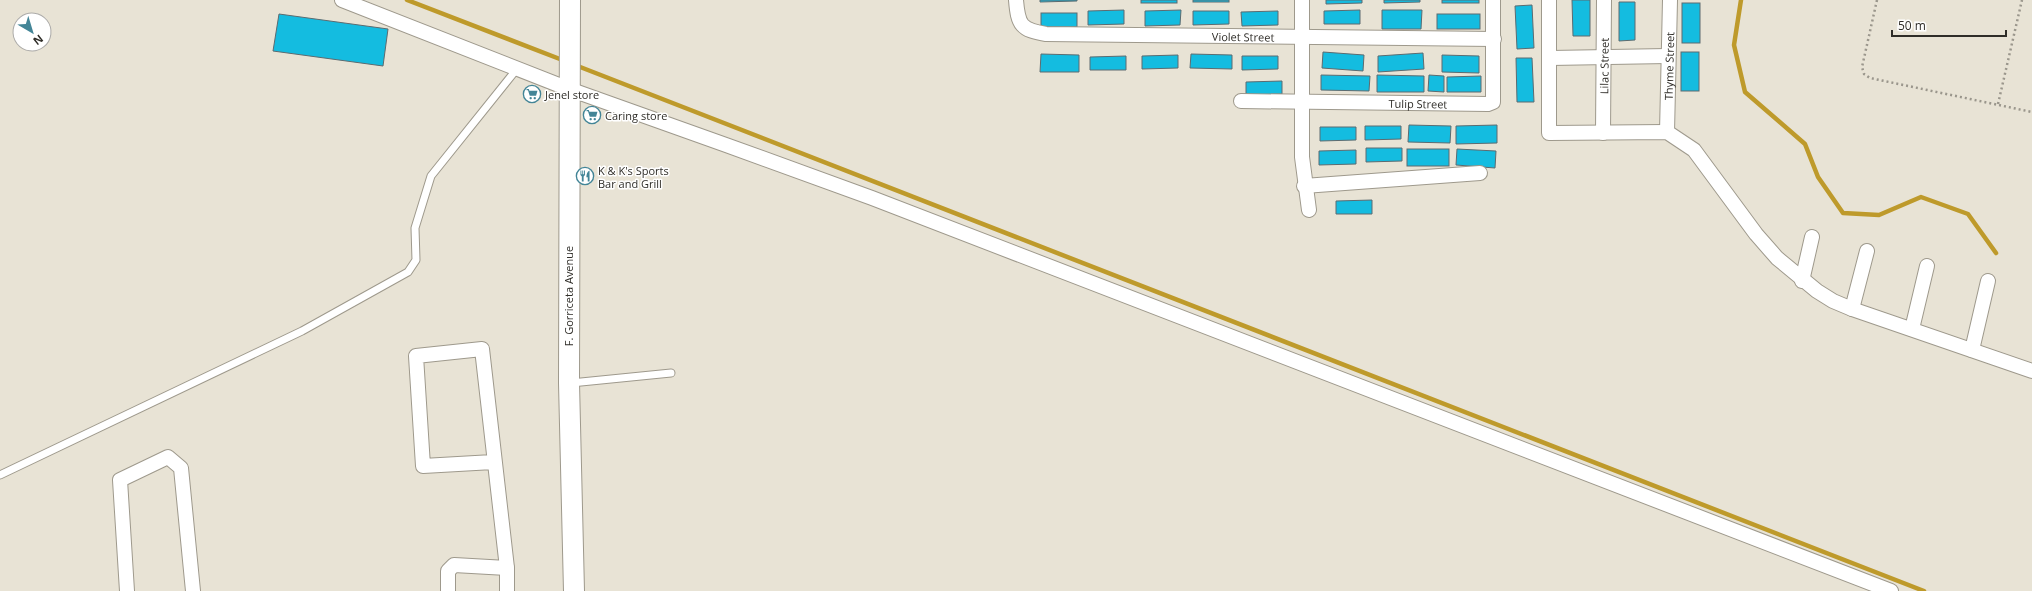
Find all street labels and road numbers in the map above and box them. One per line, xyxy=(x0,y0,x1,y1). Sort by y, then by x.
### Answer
street label: Violet Street xyxy=(1212,28,1275,44)
street label: Thyme Street xyxy=(1660,32,1677,100)
street label: Lilac Street xyxy=(1596,38,1611,94)
street label: Tulip Street xyxy=(1389,95,1448,111)
street label: F. Gorriceta Avenue xyxy=(561,246,576,346)

